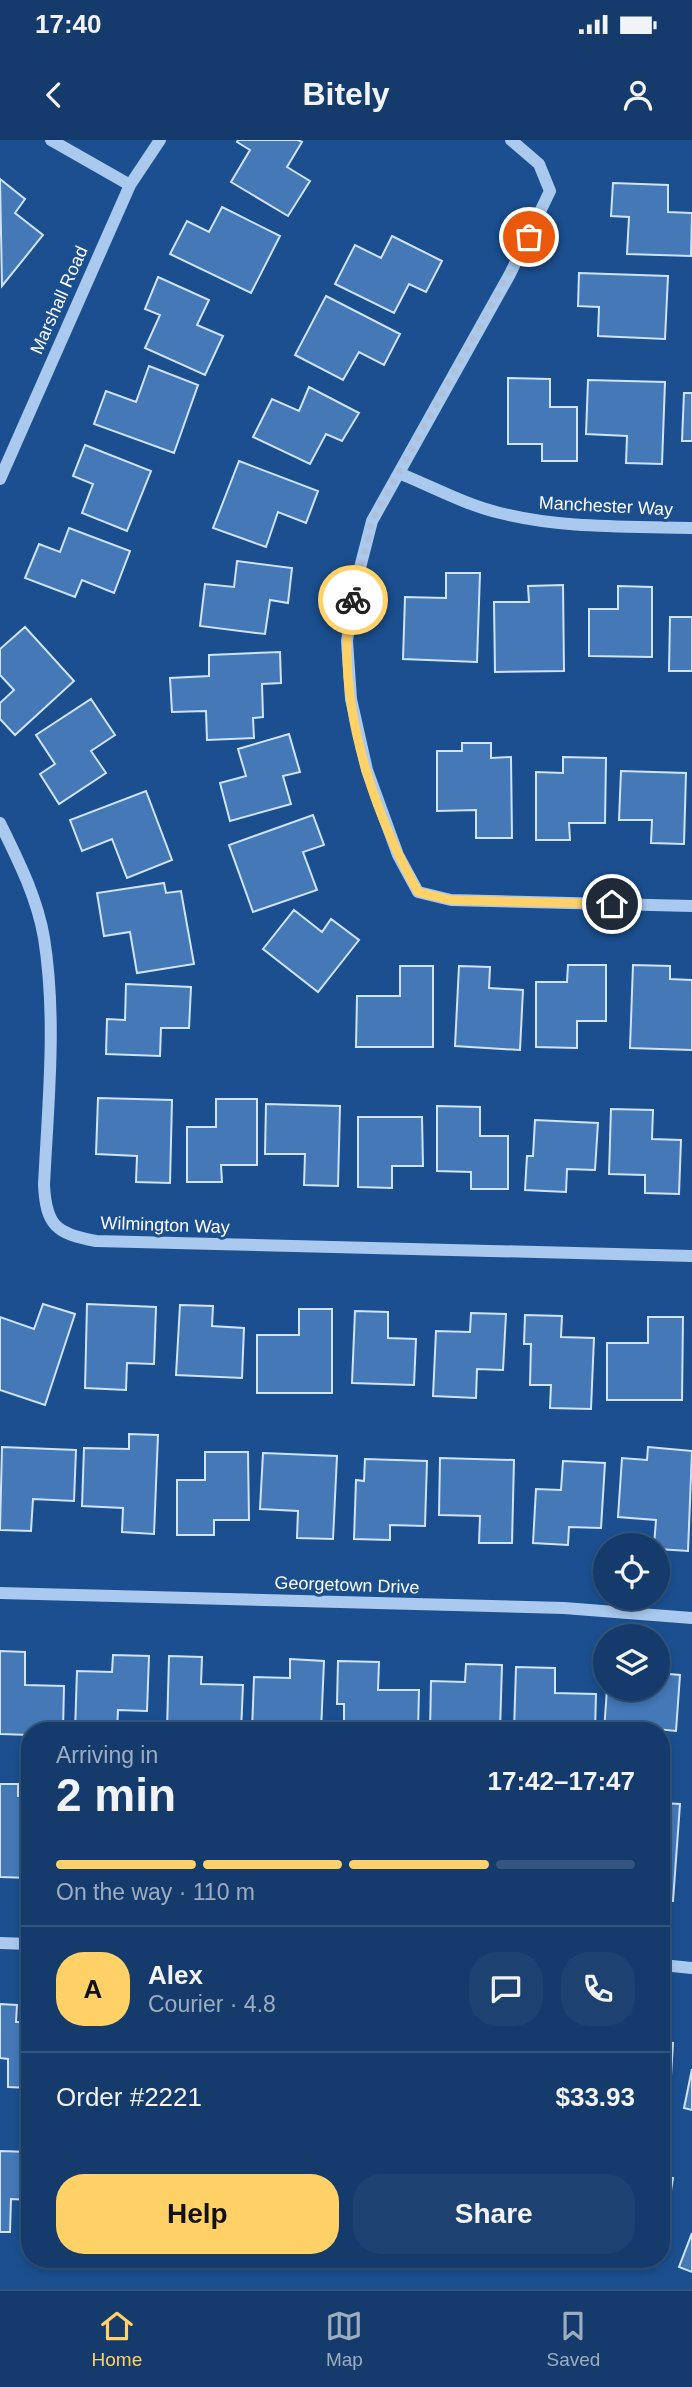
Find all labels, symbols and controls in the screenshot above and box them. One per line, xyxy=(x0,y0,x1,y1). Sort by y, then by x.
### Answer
text: 17:40 xyxy=(35,9,102,39)
icon: back xyxy=(35,76,73,114)
text: Bitely xyxy=(302,76,390,112)
icon: person xyxy=(619,76,657,114)
pin xyxy=(499,207,559,267)
icon: bag xyxy=(510,218,548,256)
street label: Marshall Road xyxy=(26,243,92,357)
street label: Manchester Way xyxy=(538,492,674,520)
courier xyxy=(318,565,388,635)
icon: bike xyxy=(334,581,372,619)
pin xyxy=(582,874,642,934)
icon: home xyxy=(593,885,631,923)
street label: Wilmington Way xyxy=(100,1213,230,1237)
map controls xyxy=(593,1533,670,1701)
button: locate xyxy=(593,1533,670,1610)
street label: Georgetown Drive xyxy=(274,1572,420,1598)
button: layers xyxy=(593,1624,670,1701)
text: Arriving in xyxy=(56,1742,158,1768)
text: 17:42–17:47 xyxy=(488,1766,635,1796)
text: 2 min xyxy=(56,1769,176,1821)
text: On the way · 110 m xyxy=(56,1879,255,1905)
button: chat xyxy=(469,1952,543,2026)
button: phone xyxy=(561,1952,635,2026)
text: Alex xyxy=(148,1960,203,1990)
text: A xyxy=(84,1974,102,2004)
text: Courier · 4.8 xyxy=(148,1991,276,2017)
text: Order #2221 xyxy=(56,2082,202,2112)
text: $33.93 xyxy=(555,2082,635,2112)
button: Help xyxy=(56,2174,339,2254)
button: Share xyxy=(353,2174,635,2254)
tab: Home xyxy=(92,2307,142,2371)
tab: Map xyxy=(325,2307,363,2371)
tab: Saved xyxy=(547,2307,600,2371)

